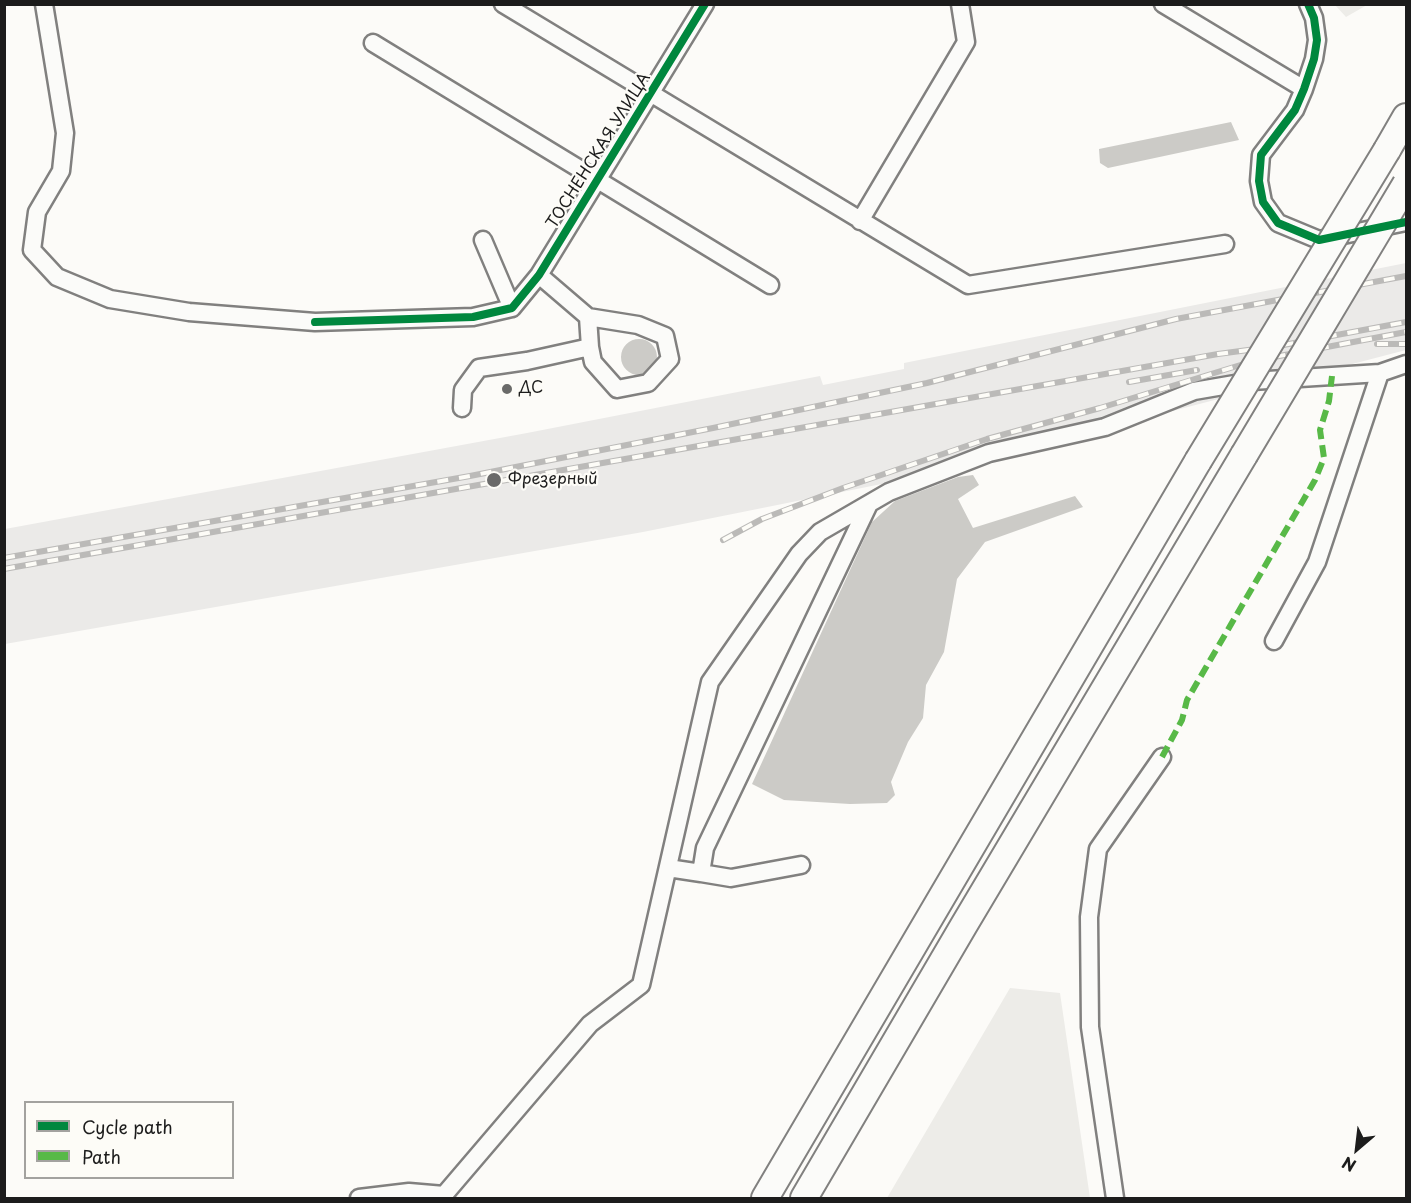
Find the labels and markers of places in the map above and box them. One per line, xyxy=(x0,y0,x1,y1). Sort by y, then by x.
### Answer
place label: ДС xyxy=(519,379,543,399)
marker: ДС xyxy=(500,382,514,396)
place label: Фрезерный xyxy=(508,470,598,490)
marker: Фрезерный xyxy=(485,471,503,489)

